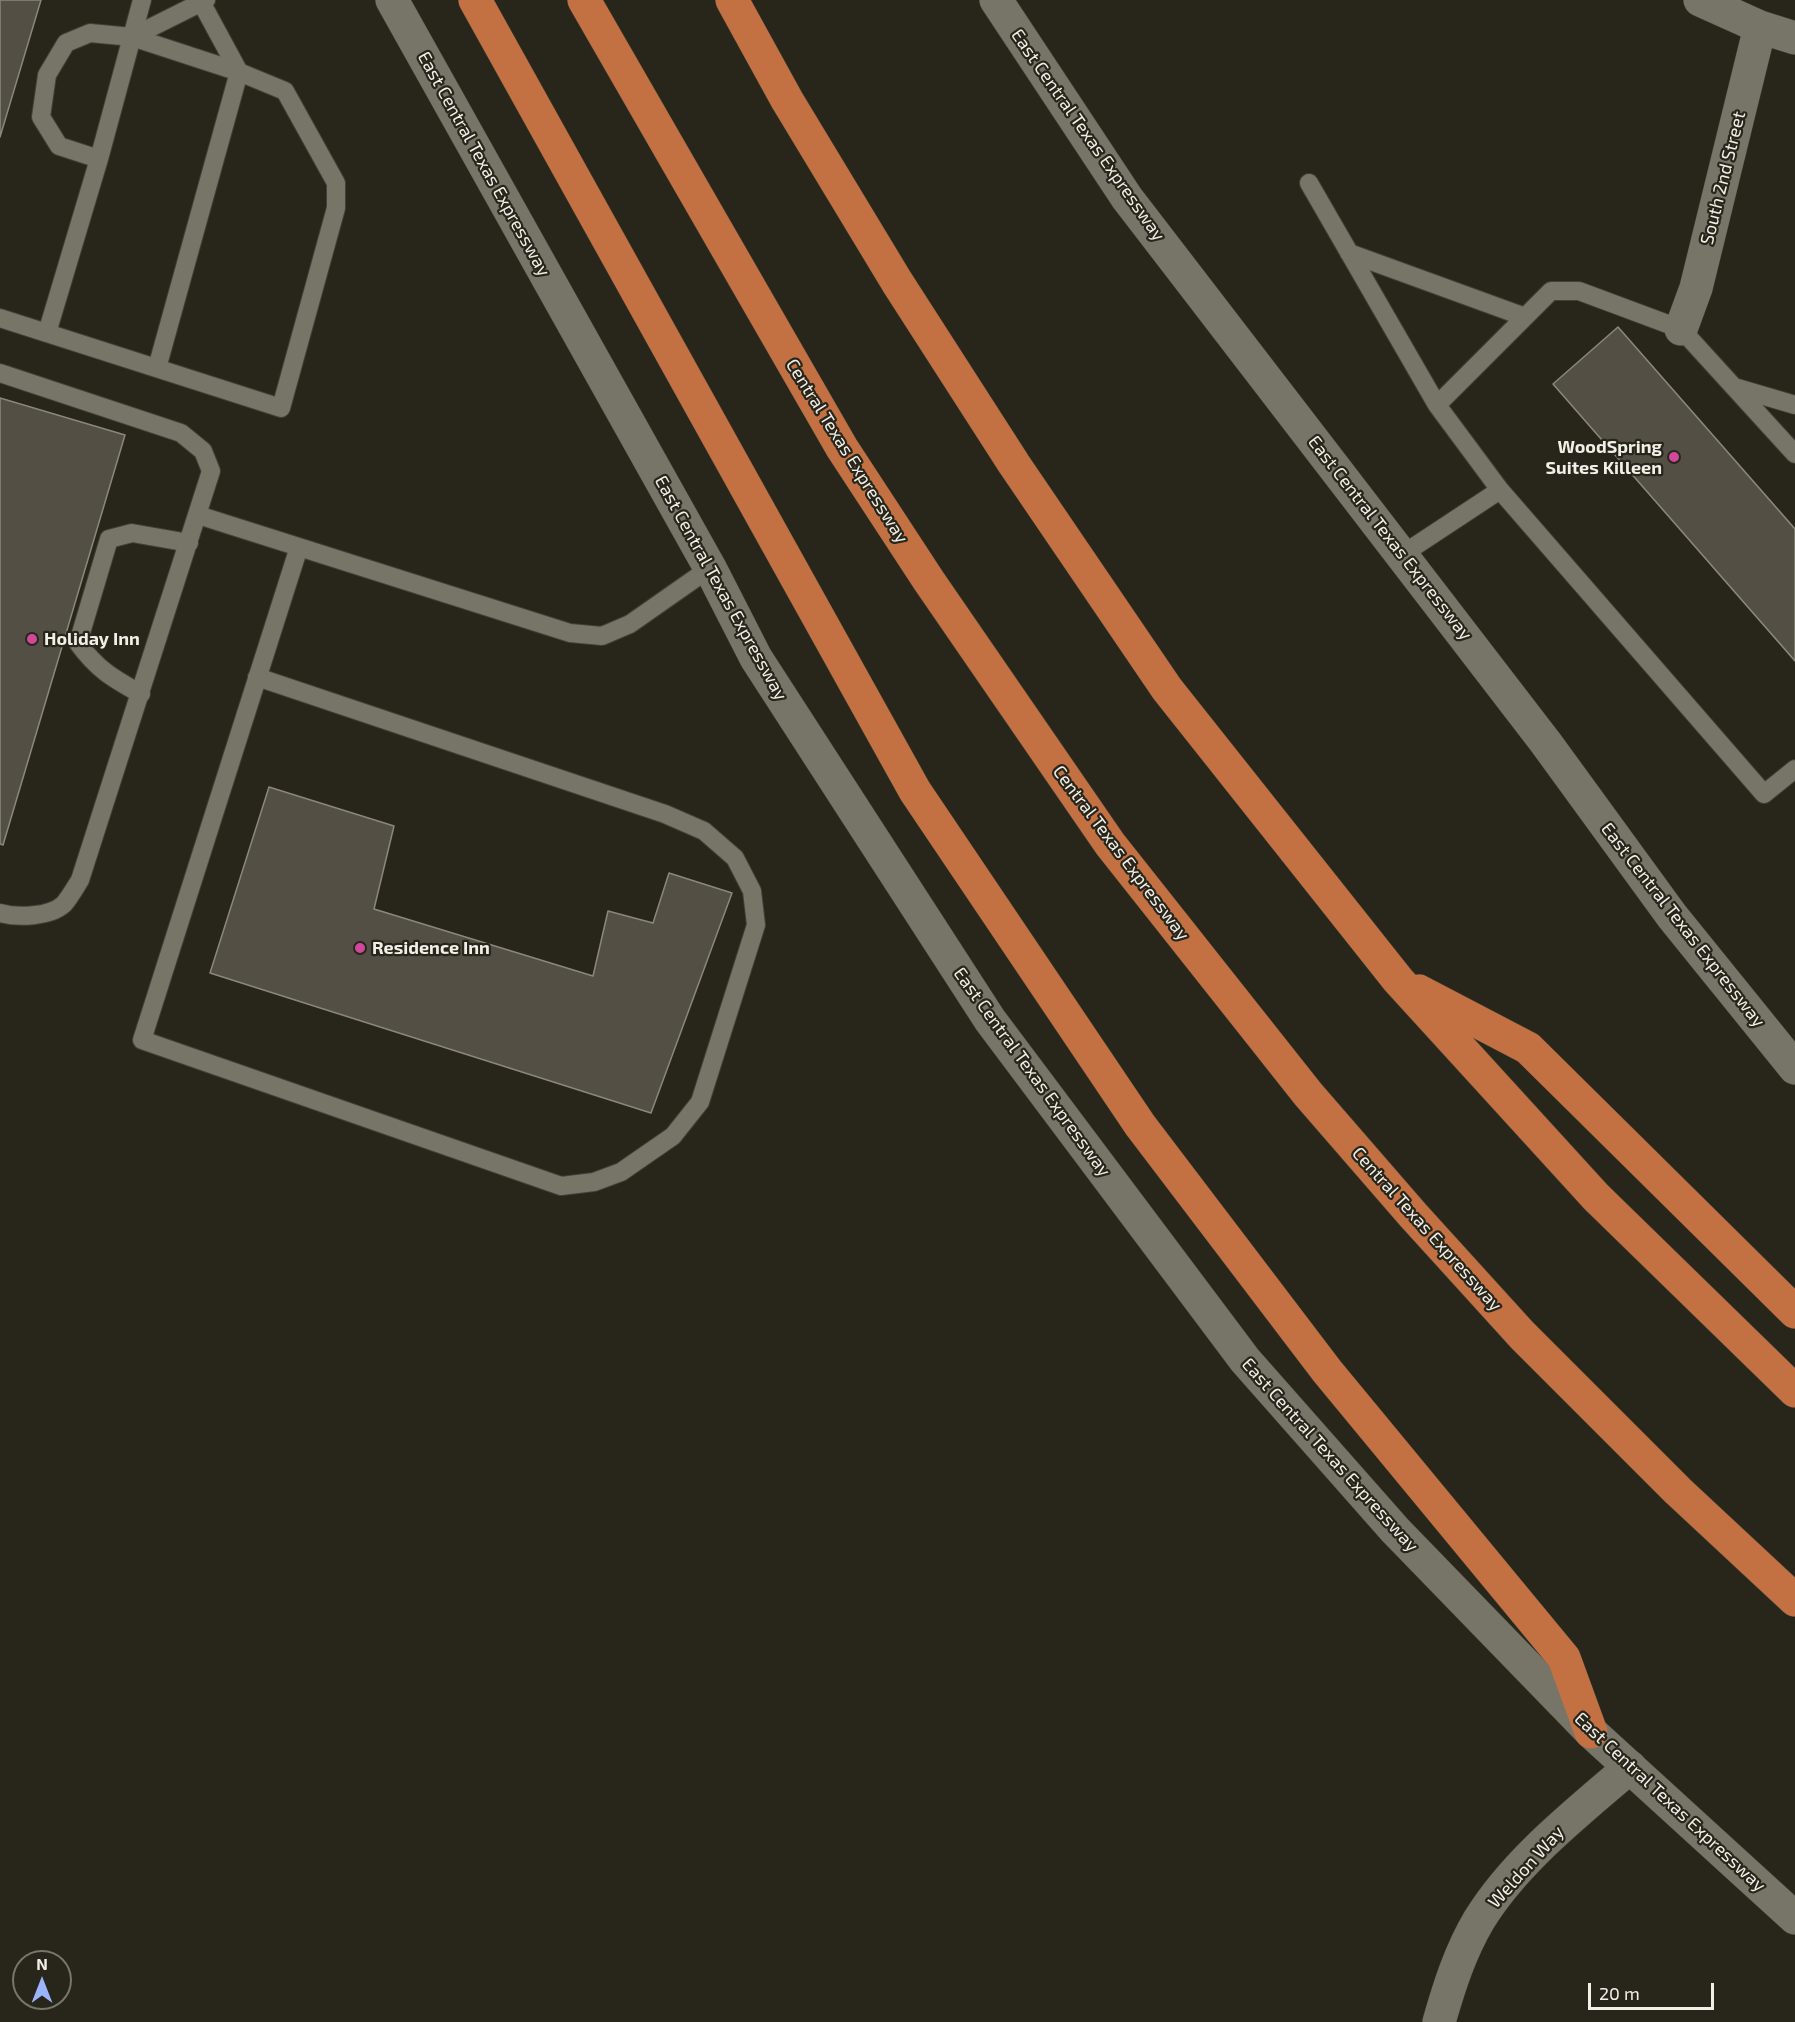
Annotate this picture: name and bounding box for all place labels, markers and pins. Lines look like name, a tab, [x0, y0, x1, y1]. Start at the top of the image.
place label: WoodSpring Suites Killeen	[1546, 436, 1662, 478]
marker: WoodSpring Suites Killeen	[1667, 450, 1681, 464]
place label: Holiday Inn	[44, 628, 140, 650]
marker: Holiday Inn	[25, 632, 39, 646]
place label: Residence Inn	[372, 937, 490, 959]
marker: Residence Inn	[353, 941, 367, 955]

